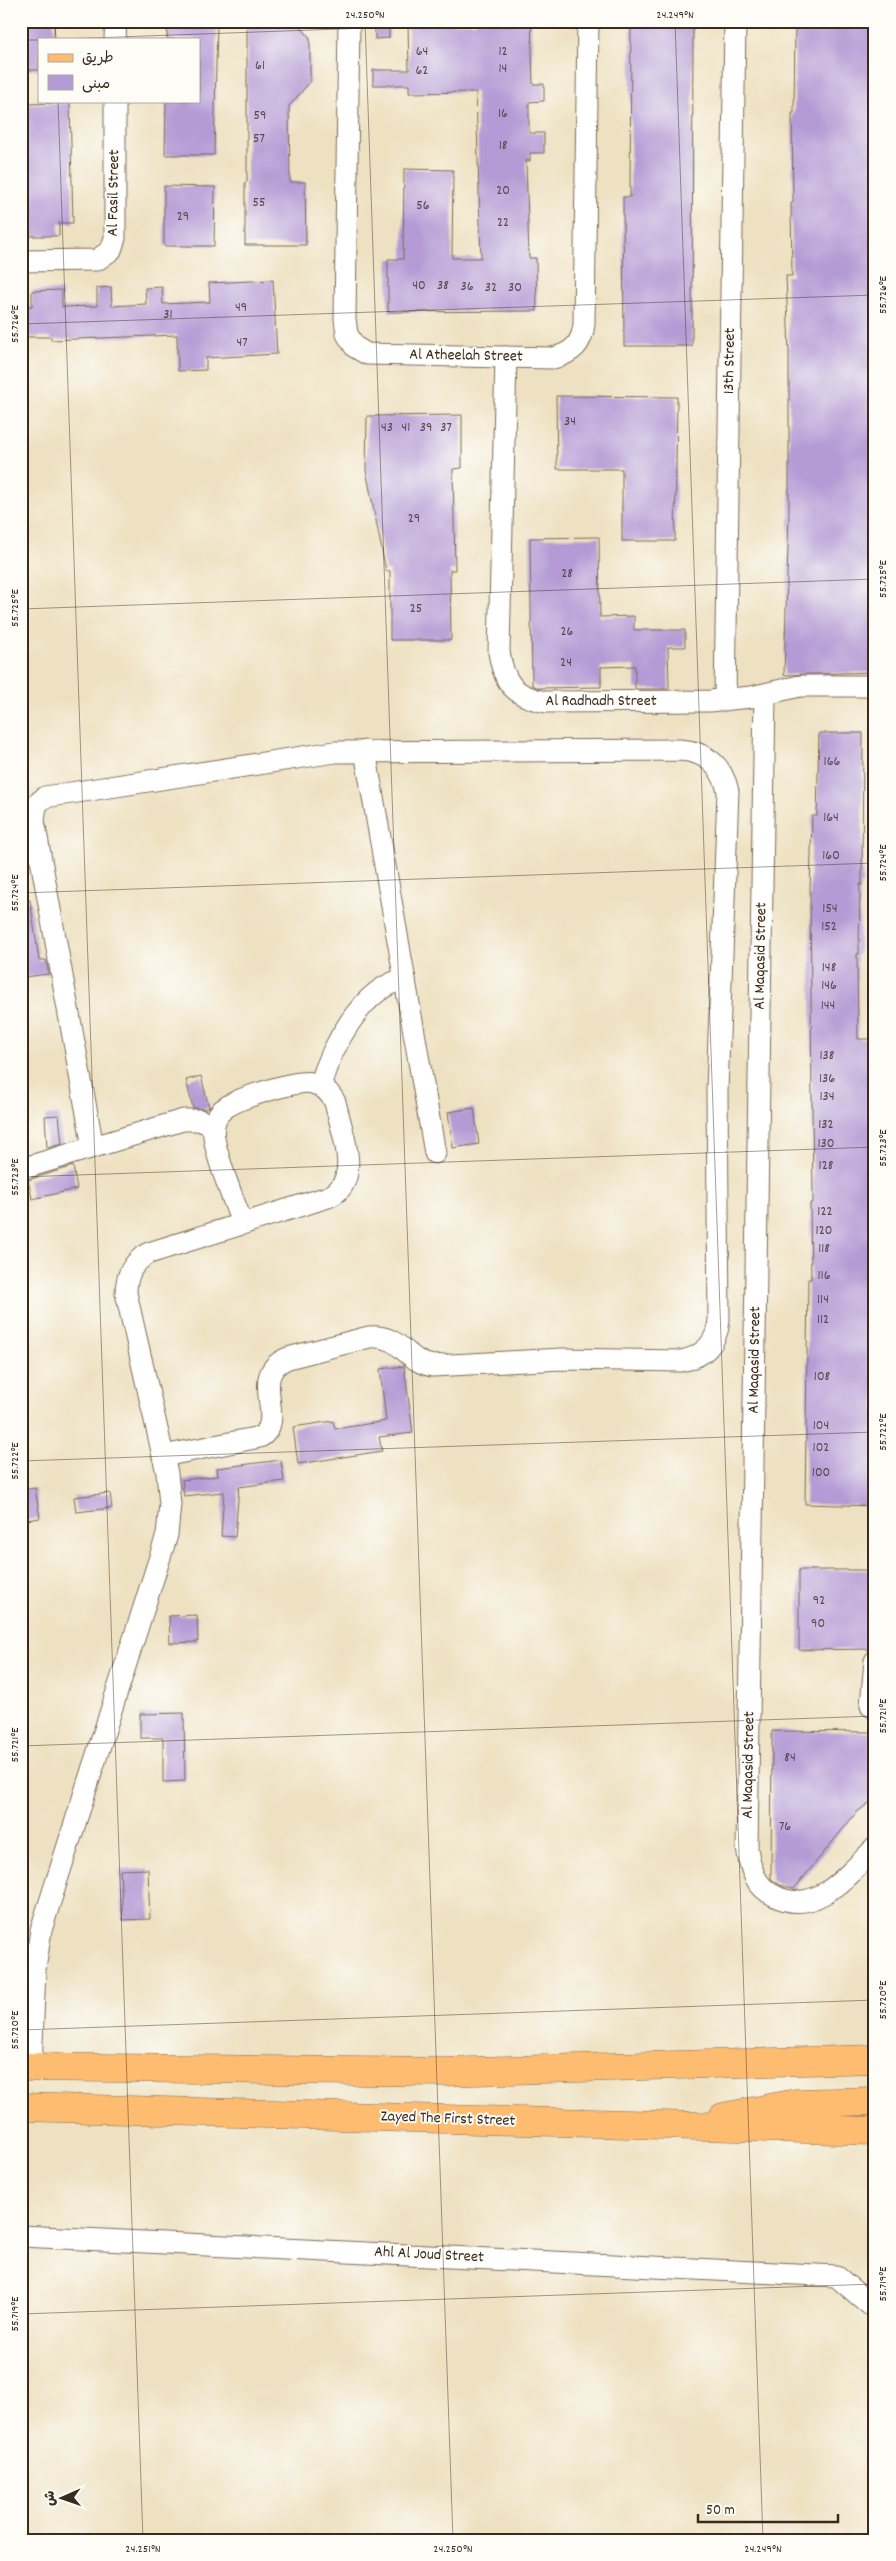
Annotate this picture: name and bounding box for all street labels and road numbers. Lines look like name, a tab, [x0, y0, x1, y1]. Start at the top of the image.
street label: Al Fasil Street	[102, 149, 126, 237]
street label: 13th Street	[718, 328, 742, 394]
street label: Al Atheelah Street	[409, 344, 523, 368]
street label: Al Radhadh Street	[545, 690, 657, 713]
street label: Al Maqasid Street	[749, 902, 773, 1010]
street label: Al Maqasid Street	[743, 1306, 767, 1414]
street label: Al Maqasid Street	[737, 1711, 761, 1819]
street label: Zayed The First Street	[380, 2105, 516, 2133]
street label: Ahl Al Joud Street	[374, 2241, 484, 2269]

